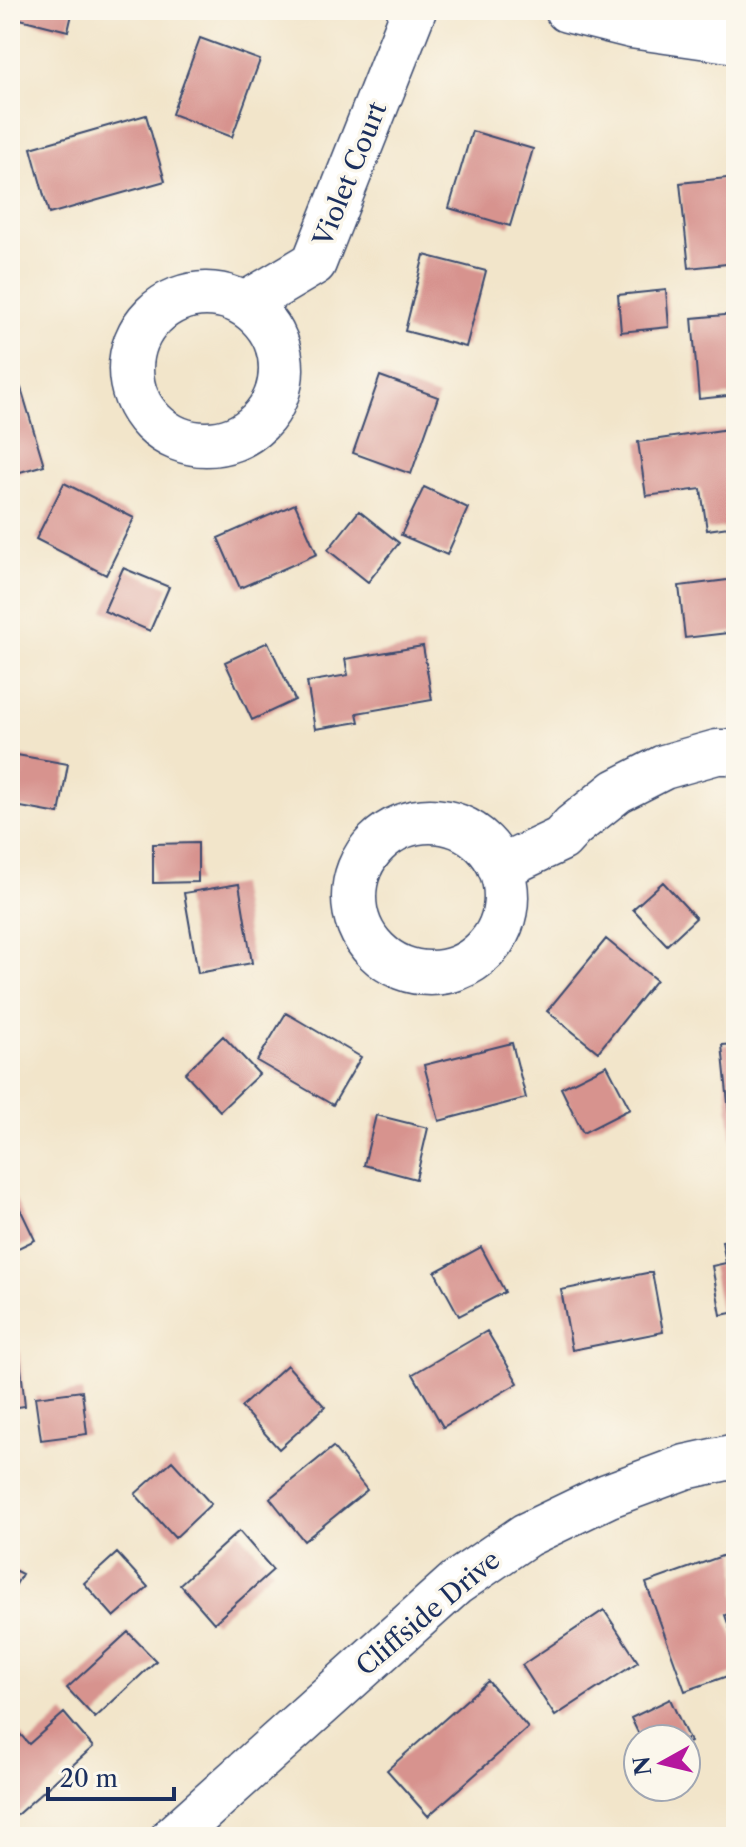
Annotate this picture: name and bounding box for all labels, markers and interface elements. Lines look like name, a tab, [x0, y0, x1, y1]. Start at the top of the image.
street label: Violet Court	[306, 96, 394, 252]
street label: Cliffside Drive	[350, 1544, 506, 1682]
north arrow	[622, 1723, 702, 1803]
scale bar	[48, 1751, 174, 1801]
text: N	[628, 1754, 657, 1777]
text: 20 m	[60, 1764, 118, 1793]

